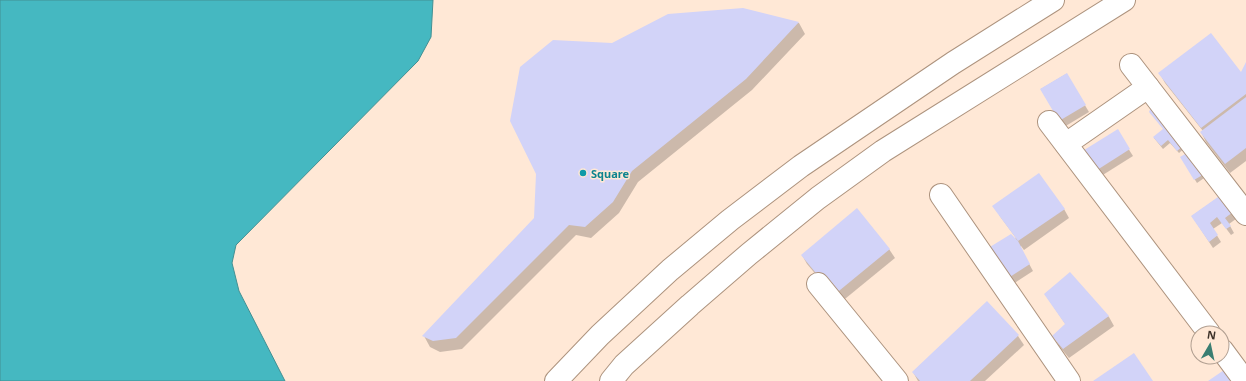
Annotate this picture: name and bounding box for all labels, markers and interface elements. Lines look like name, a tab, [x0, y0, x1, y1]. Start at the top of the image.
place label: Square	[591, 166, 629, 181]
marker: Square	[578, 168, 588, 178]
north arrow	[1190, 325, 1230, 365]
text: N	[1206, 327, 1217, 343]

